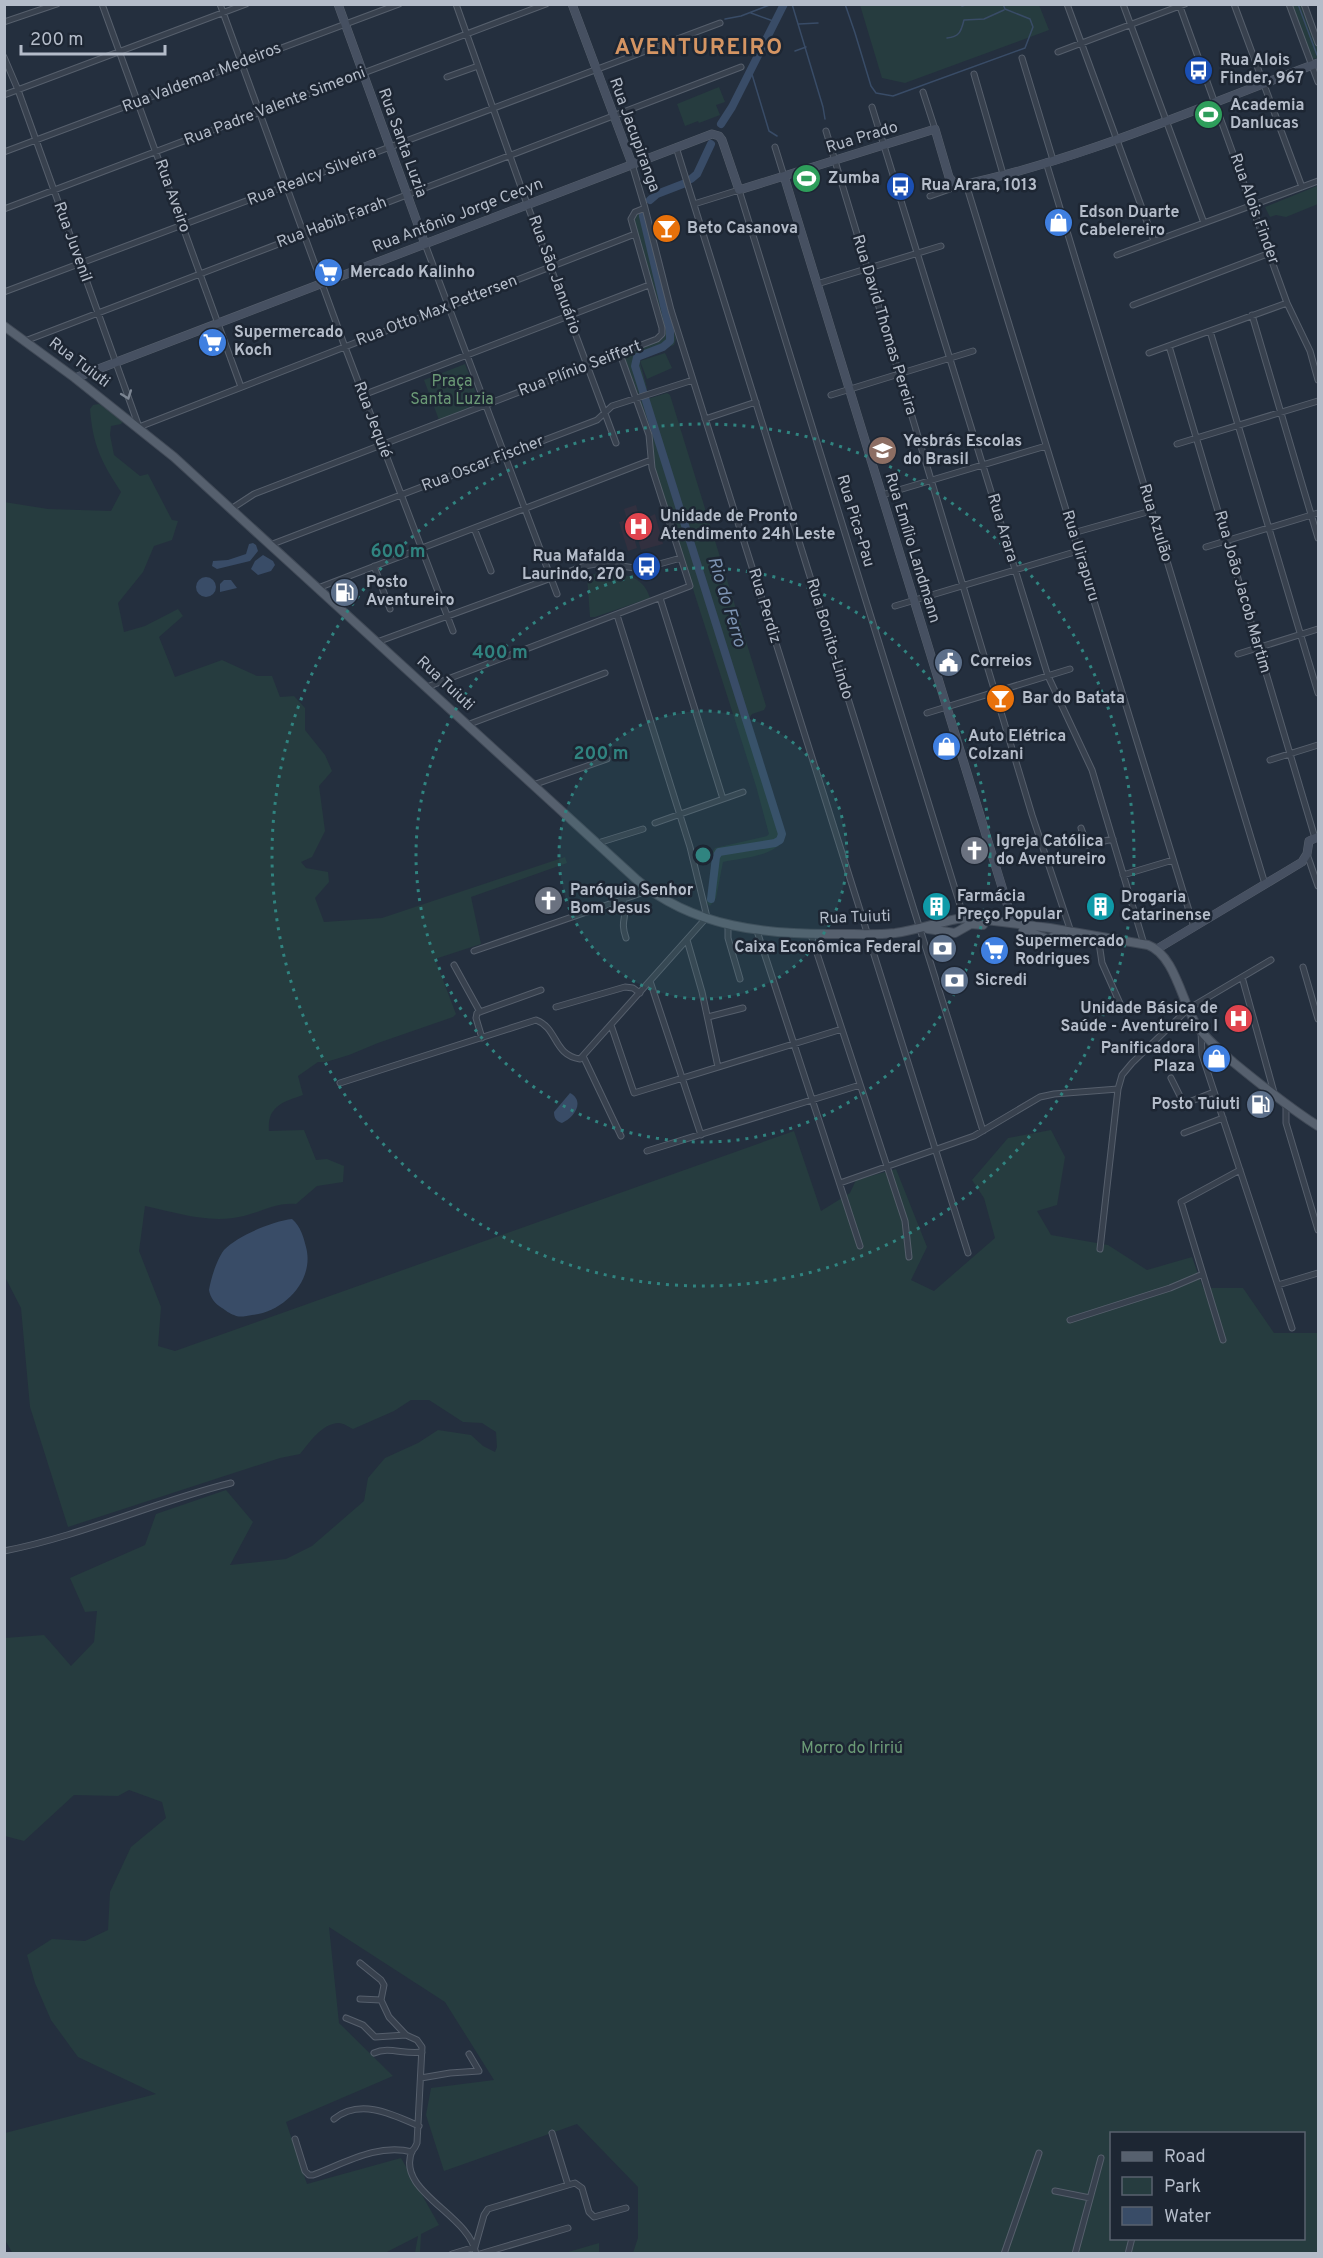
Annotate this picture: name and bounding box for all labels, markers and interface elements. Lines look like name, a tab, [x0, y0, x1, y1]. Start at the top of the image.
scale bar	[21, 18, 165, 56]
text: 200 m	[30, 29, 83, 52]
district label: AVENTUREIRO	[614, 35, 784, 62]
street label: Rua Valdemar Medeiros	[120, 38, 284, 118]
place label: Rua Alois Finder, 967	[1220, 51, 1304, 89]
bus stop icon: Rua Alois Finder, 967	[1183, 54, 1215, 86]
street label: Rua Padre Valente Simeoni	[182, 63, 368, 151]
street label: Rua Jacupiranga	[604, 75, 664, 195]
street label: Rua Santa Luzia	[373, 85, 431, 201]
place label: Academia Danlucas	[1230, 96, 1305, 134]
sports icon: Academia Danlucas	[1193, 99, 1225, 131]
street label: Rua Prado	[824, 118, 900, 158]
street label: Rua Realcy Silveira	[245, 143, 379, 211]
street label: Rua Alois Finder	[1225, 151, 1283, 267]
street label: Rua Aveiro	[149, 157, 195, 236]
sports icon: Zumba	[791, 163, 823, 195]
place label: Zumba	[828, 169, 880, 189]
bus stop icon: Rua Arara, 1013	[884, 170, 916, 202]
street label: Rua Antônio Jorge Cecyn	[370, 174, 546, 258]
place label: Rua Arara, 1013	[921, 176, 1037, 196]
street label: Rua Habib Farah	[274, 193, 390, 253]
street label: Rua Juvenil	[48, 199, 96, 285]
place label: Edson Duarte Cabelereiro	[1079, 203, 1180, 241]
shop icon: Edson Duarte Cabelereiro	[1042, 206, 1074, 238]
street label: Rua São Januário	[523, 213, 585, 337]
bar icon: Beto Casanova	[650, 213, 682, 245]
place label: Beto Casanova	[687, 219, 798, 239]
street label: Rua David Thomas Pereira	[847, 232, 921, 418]
supermarket icon: Mercado Kalinho	[313, 257, 345, 289]
place label: Mercado Kalinho	[350, 263, 475, 283]
street label: Rua Otto Max Pettersen	[354, 271, 520, 351]
place label: Supermercado Koch	[234, 323, 343, 361]
supermarket icon: Supermercado Koch	[197, 326, 229, 358]
street label: Rua Tuiuti	[44, 333, 114, 393]
street label: Rua Plínio Seiffert	[516, 336, 644, 402]
park label: Praça Santa Luzia	[410, 372, 494, 410]
street label: Rua Jequié	[348, 379, 396, 461]
one-way arrow	[120, 389, 133, 399]
street label: Rua Oscar Fischer	[419, 431, 547, 497]
place label: Yesbrás Escolas do Brasil	[903, 432, 1022, 470]
school or university icon: Yesbrás Escolas do Brasil	[866, 435, 898, 467]
street label: Rua Emílio Landmann	[880, 470, 944, 626]
street label: Rua Pica-Pau	[831, 472, 879, 570]
street label: Rua Azulão	[1134, 482, 1176, 565]
street label: Rua Arara	[982, 491, 1022, 565]
place label: Unidade de Pronto Atendimento 24h Leste	[660, 507, 835, 545]
street label: Rua Uirapuru	[1057, 508, 1103, 604]
street label: Rua João Jacob Martim	[1209, 508, 1275, 676]
hospital icon: Unidade de Pronto Atendimento 24h Leste	[623, 510, 655, 542]
text: 600 m	[370, 541, 426, 564]
place label: Rua Mafalda Laurindo, 270	[522, 547, 625, 585]
bus stop icon: Rua Mafalda Laurindo, 270	[630, 550, 662, 582]
water label: Rio do Ferro	[701, 554, 751, 650]
street label: Rua Perdiz	[743, 566, 785, 646]
place label: Posto Aventureiro	[366, 573, 454, 611]
fuel station icon: Posto Aventureiro	[329, 576, 361, 608]
street label: Rua Bonito-Lindo	[801, 576, 857, 702]
text: 400 m	[472, 642, 528, 665]
public building icon: Correios	[933, 646, 965, 678]
street label: Rua Tuiuti	[412, 652, 478, 716]
place label: Correios	[970, 652, 1032, 672]
bar icon: Bar do Batata	[985, 683, 1017, 715]
place label: Bar do Batata	[1022, 689, 1125, 709]
place label: Auto Elétrica Colzani	[968, 727, 1066, 765]
shop icon: Auto Elétrica Colzani	[931, 730, 963, 762]
text: 200 m	[573, 743, 629, 766]
place label: Igreja Católica do Aventureiro	[996, 832, 1106, 870]
church icon: Igreja Católica do Aventureiro	[959, 835, 991, 867]
centre of rings	[693, 845, 713, 865]
place label: Paróquia Senhor Bom Jesus	[570, 881, 694, 919]
church icon: Paróquia Senhor Bom Jesus	[533, 884, 565, 916]
place label: Farmácia Preço Popular	[957, 887, 1063, 925]
place label: Drogaria Catarinense	[1121, 888, 1211, 926]
building icon: Farmácia Preço Popular	[920, 890, 952, 922]
building icon: Drogaria Catarinense	[1084, 891, 1116, 923]
street label: Rua Tuiuti	[819, 907, 891, 929]
bank icon: Caixa Econômica Federal	[926, 932, 958, 964]
place label: Supermercado Rodrigues	[1015, 932, 1124, 970]
supermarket icon: Supermercado Rodrigues	[978, 935, 1010, 967]
place label: Caixa Econômica Federal	[734, 938, 921, 958]
bank icon: Sicredi	[938, 965, 970, 997]
place label: Sicredi	[975, 971, 1027, 991]
place label: Unidade Básica de Saúde - Aventureiro I	[1060, 999, 1218, 1037]
hospital icon: Unidade Básica de Saúde - Aventureiro I	[1223, 1002, 1255, 1034]
place label: Panificadora Plaza	[1101, 1039, 1195, 1077]
shop icon: Panificadora Plaza	[1200, 1042, 1232, 1074]
fuel station icon: Posto Tuiuti	[1245, 1089, 1277, 1121]
place label: Posto Tuiuti	[1152, 1095, 1240, 1115]
park label: Morro do Iririú	[801, 1739, 903, 1759]
legend	[1110, 2132, 1305, 2240]
text: Road	[1164, 2146, 1206, 2169]
text: Park	[1164, 2176, 1201, 2199]
text: Water	[1164, 2206, 1211, 2229]

